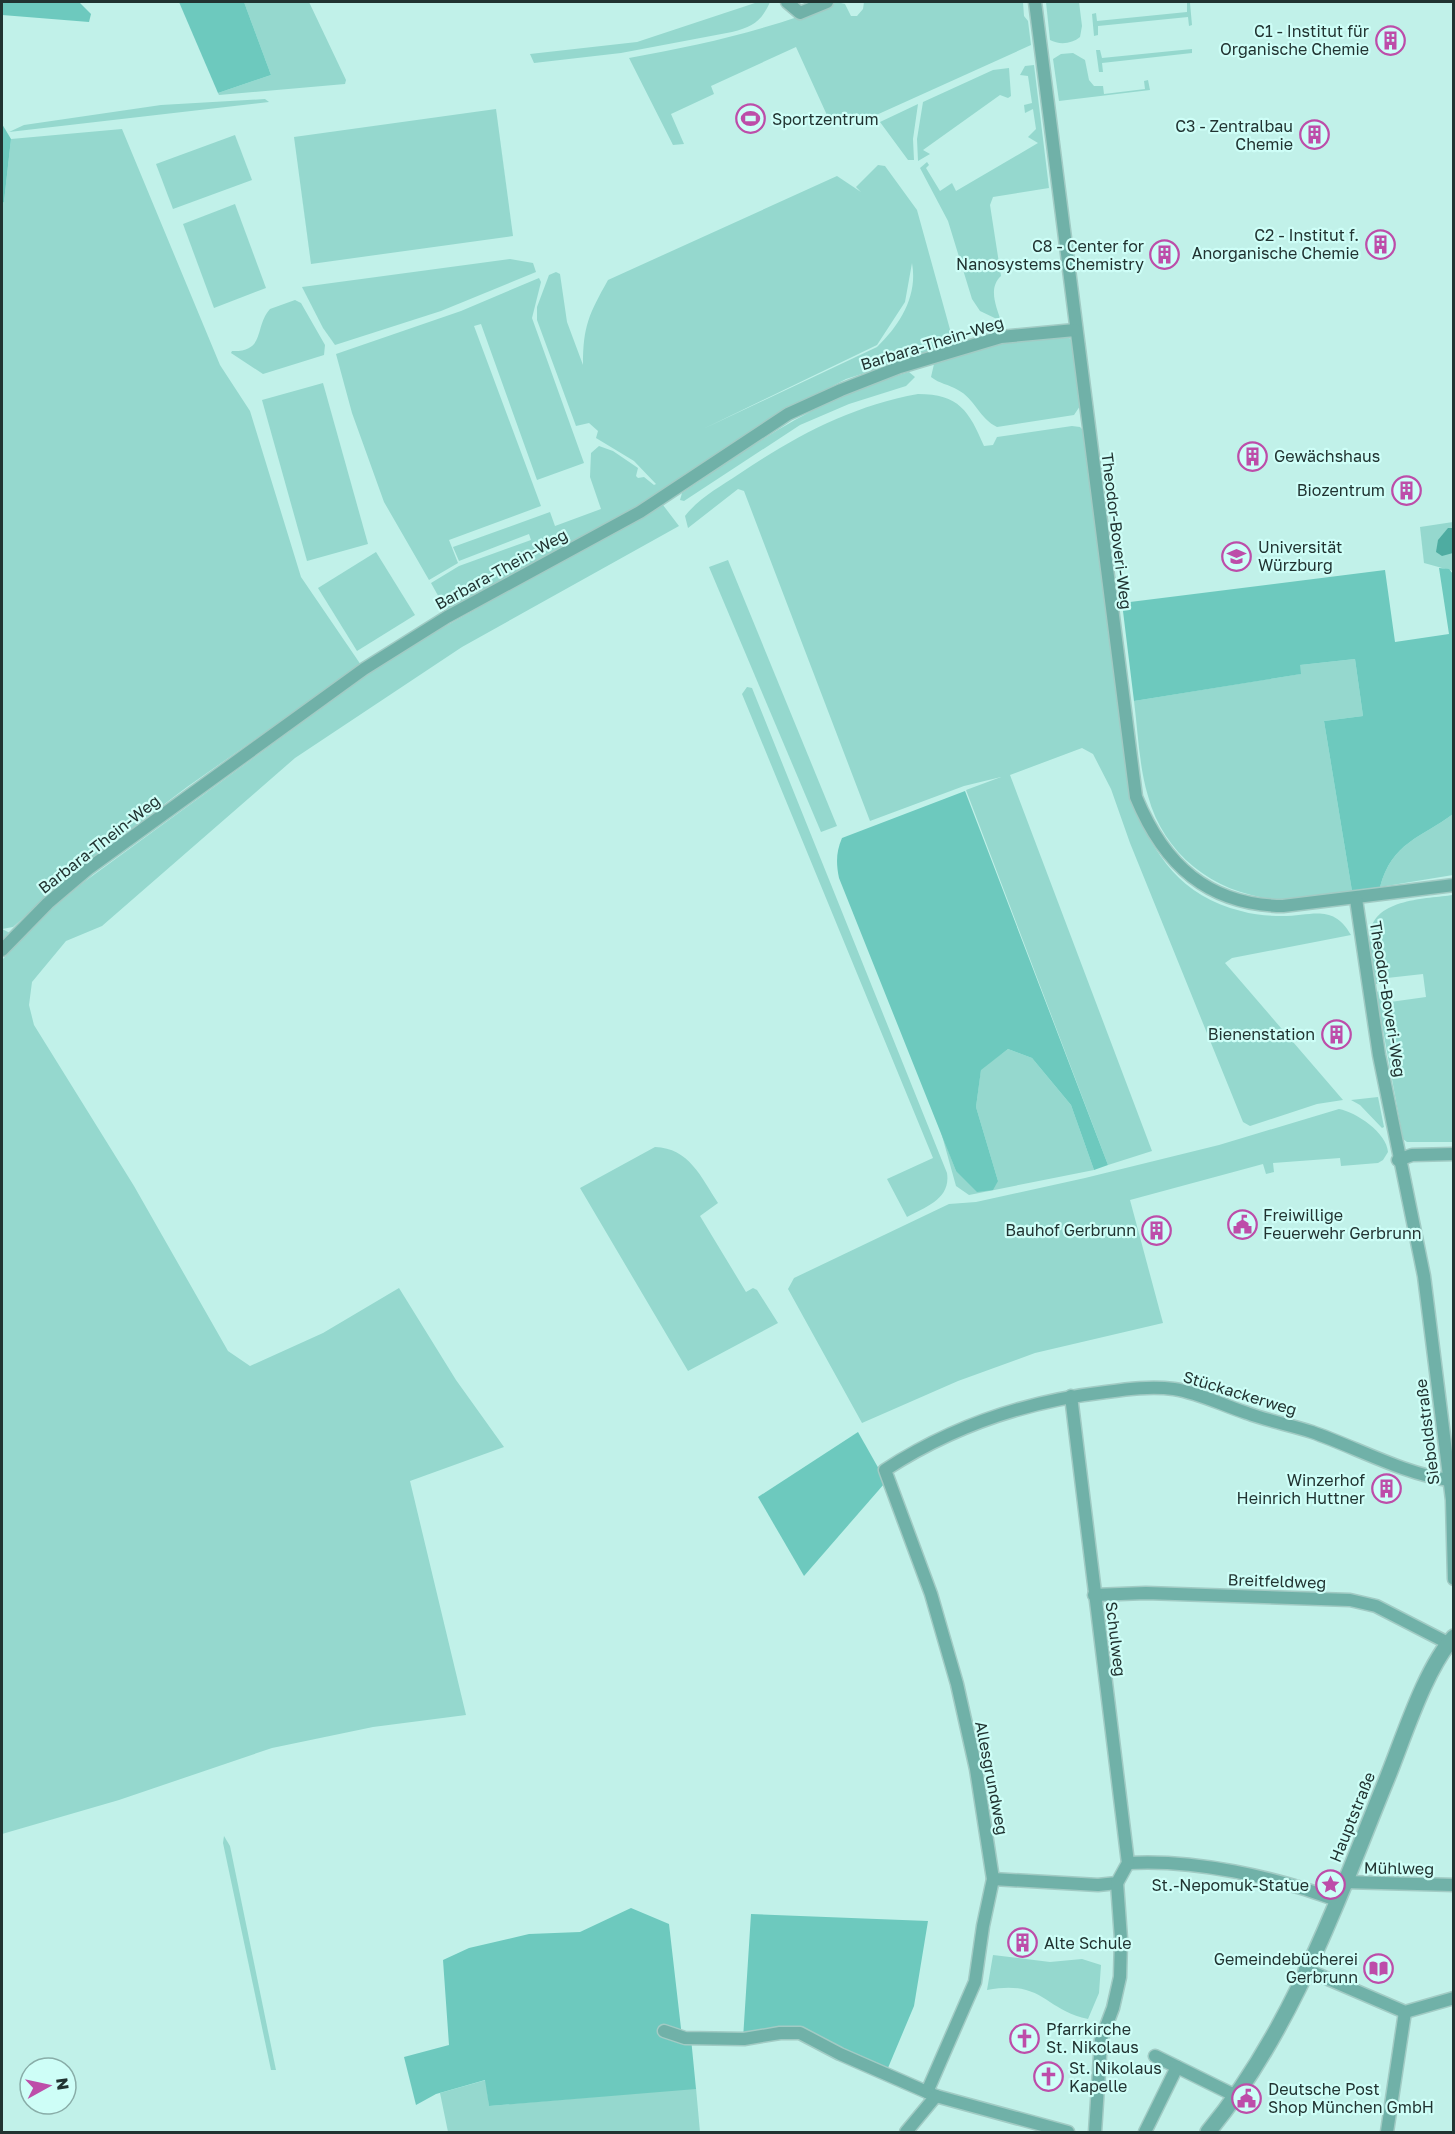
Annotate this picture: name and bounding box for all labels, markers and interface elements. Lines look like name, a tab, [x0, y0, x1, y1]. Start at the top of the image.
place label: C1 - Institut für Organische Chemie	[1220, 21, 1369, 59]
building icon: C1 - Institut für Organische Chemie	[1374, 24, 1406, 56]
sports icon: Sportzentrum	[735, 103, 767, 135]
place label: Sportzentrum	[772, 109, 879, 129]
place label: C3 - Zentralbau Chemie	[1175, 116, 1293, 154]
building icon: C3 - Zentralbau Chemie	[1298, 119, 1330, 151]
place label: C2 - Institut f. Anorganische Chemie	[1192, 225, 1359, 263]
building icon: C2 - Institut f. Anorganische Chemie	[1364, 228, 1396, 260]
place label: C8 - Center for Nanosystems Chemistry	[956, 236, 1144, 274]
building icon: C8 - Center for Nanosystems Chemistry	[1149, 239, 1181, 271]
street label: Barbara-Thein-Weg	[858, 312, 1006, 374]
building icon: Gewächshaus	[1237, 440, 1269, 472]
place label: Gewächshaus	[1274, 446, 1380, 466]
street label: Theodor-Boveri-Weg	[1097, 451, 1137, 611]
building icon: Biozentrum	[1390, 474, 1422, 506]
place label: Biozentrum	[1297, 480, 1385, 500]
street label: Barbara-Thein-Weg	[431, 524, 571, 614]
place label: Universität Würzburg	[1258, 537, 1342, 575]
school or university icon: Universität Würzburg	[1221, 540, 1253, 572]
street label: Barbara-Thein-Weg	[34, 790, 164, 898]
street label: Theodor-Boveri-Weg	[1366, 920, 1410, 1078]
building icon: Bienenstation	[1320, 1018, 1352, 1050]
place label: Bienenstation	[1208, 1024, 1315, 1044]
place label: Freiwillige Feuerwehr Gerbrunn	[1263, 1205, 1422, 1243]
public building icon: Freiwillige Feuerwehr Gerbrunn	[1226, 1208, 1258, 1240]
building icon: Bauhof Gerbrunn	[1141, 1214, 1173, 1246]
place label: Bauhof Gerbrunn	[1005, 1220, 1136, 1240]
street label: Stückackerweg	[1181, 1366, 1299, 1420]
street label: Sieboldstraße	[1411, 1378, 1443, 1486]
place label: Winzerhof Heinrich Huttner	[1237, 1470, 1365, 1508]
building icon: Winzerhof Heinrich Huttner	[1370, 1473, 1402, 1505]
street label: Breitfeldweg	[1227, 1569, 1327, 1593]
street label: Schulweg	[1101, 1600, 1131, 1678]
street label: Allesgrundweg	[971, 1719, 1013, 1837]
street label: Hauptstraße	[1325, 1769, 1379, 1865]
street label: Mühlweg	[1364, 1857, 1434, 1879]
place icon: St.-Nepomuk-Statue	[1314, 1869, 1346, 1901]
place label: St.-Nepomuk-Statue	[1152, 1875, 1309, 1895]
building icon: Alte Schule	[1007, 1927, 1039, 1959]
place label: Alte Schule	[1044, 1933, 1132, 1953]
place label: Gemeindebücherei Gerbrunn	[1214, 1949, 1358, 1987]
library icon: Gemeindebücherei Gerbrunn	[1363, 1952, 1395, 1984]
place label: Pfarrkirche St. Nikolaus	[1046, 2019, 1139, 2057]
church icon: Pfarrkirche St. Nikolaus	[1009, 2022, 1041, 2054]
north arrow	[18, 2056, 78, 2116]
place label: St. Nikolaus Kapelle	[1069, 2058, 1162, 2096]
church icon: St. Nikolaus Kapelle	[1032, 2061, 1064, 2093]
text: N	[52, 2076, 74, 2091]
place label: Deutsche Post Shop München GmbH	[1268, 2079, 1434, 2117]
public building icon: Deutsche Post Shop München GmbH	[1231, 2082, 1263, 2114]

